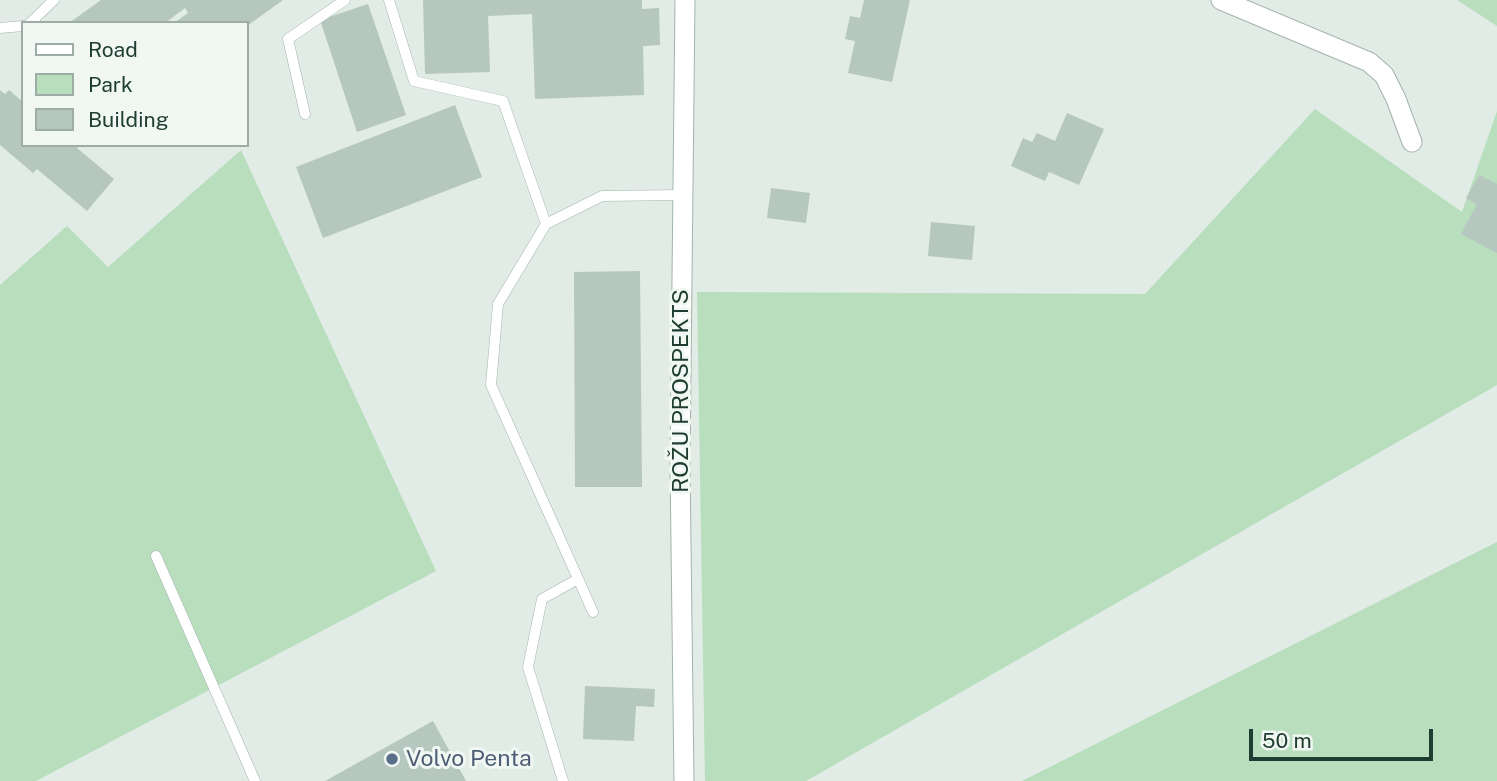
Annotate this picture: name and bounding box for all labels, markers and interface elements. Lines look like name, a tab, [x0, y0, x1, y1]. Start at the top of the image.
legend	[21, 21, 248, 147]
text: Road	[88, 37, 138, 62]
text: Park	[88, 72, 133, 97]
text: Building	[88, 107, 169, 132]
street label: ROŽU PROSPEKTS	[667, 289, 695, 493]
scale bar	[1252, 714, 1436, 758]
text: 50 m	[1262, 728, 1312, 753]
place label: Volvo Penta	[406, 745, 532, 773]
marker: Volvo Penta	[384, 751, 400, 767]

